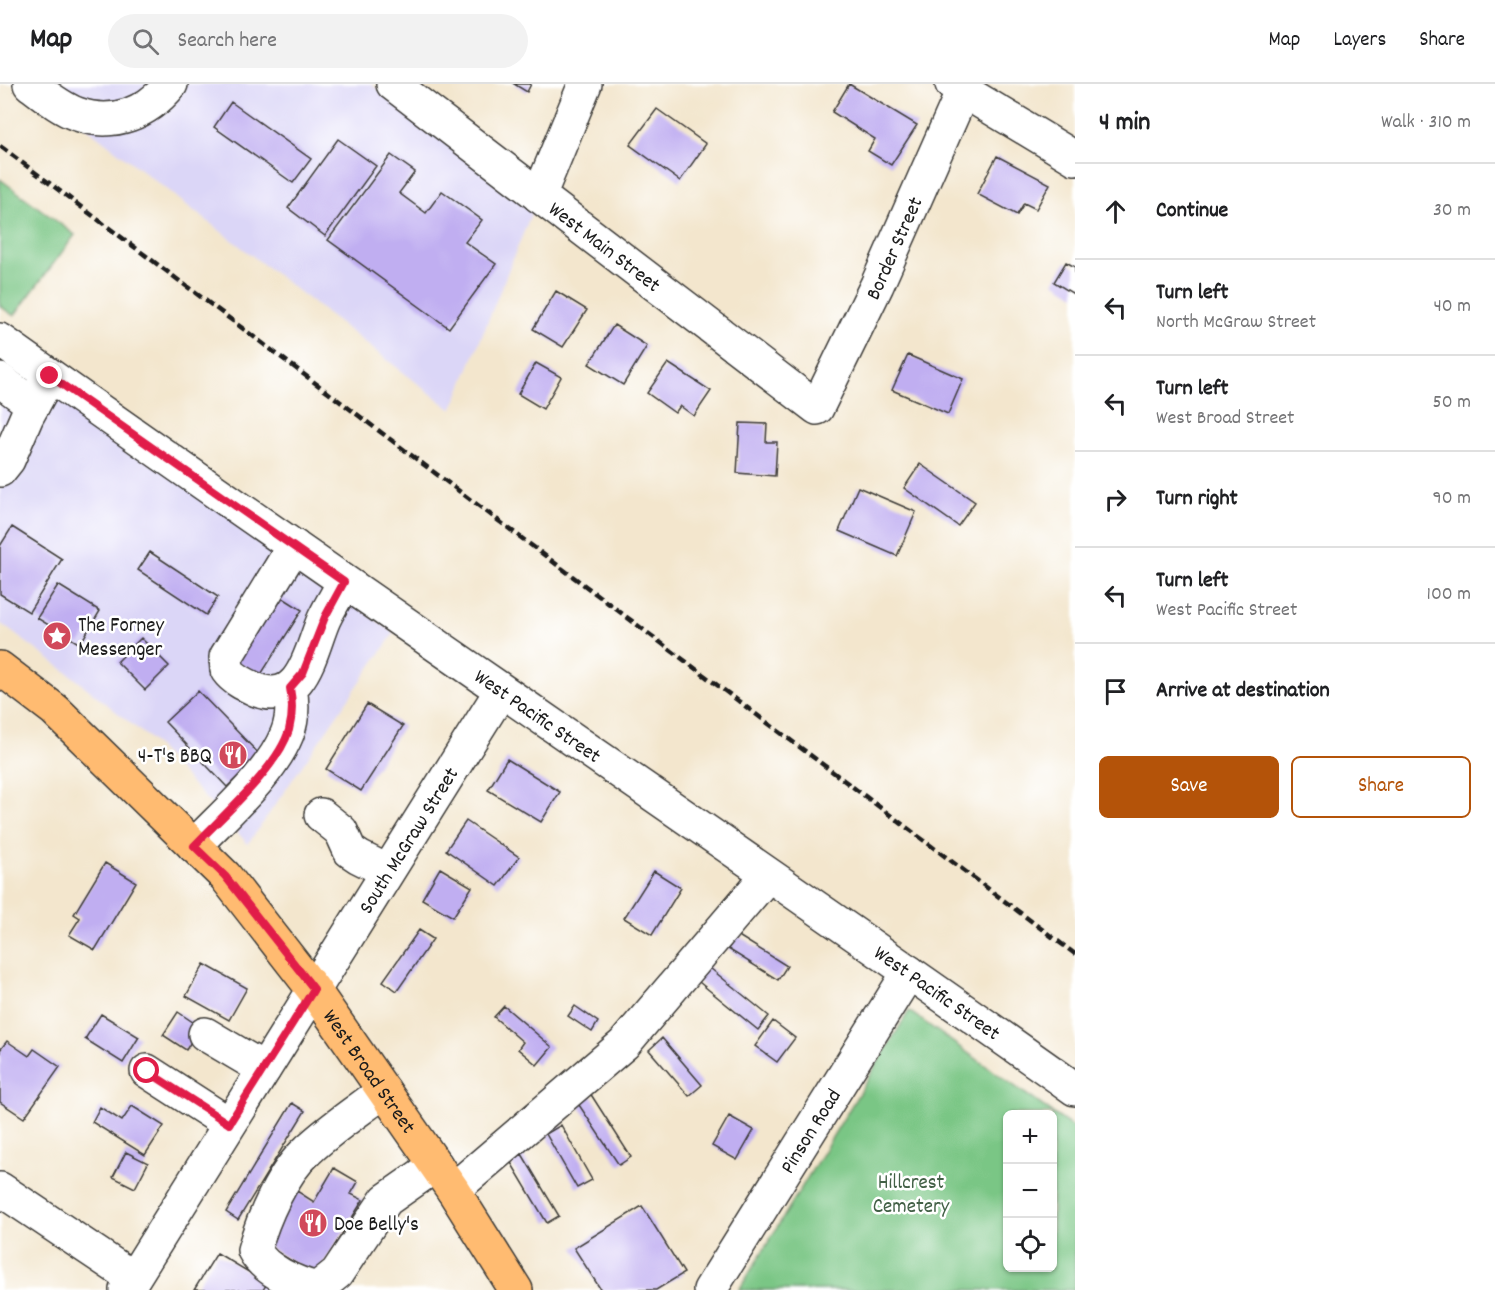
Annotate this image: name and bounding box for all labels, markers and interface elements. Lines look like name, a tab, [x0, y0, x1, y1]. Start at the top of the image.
search box	[108, 14, 528, 68]
text: Map	[30, 21, 72, 61]
icon: search	[129, 25, 162, 58]
text: Search here	[177, 26, 277, 57]
text: Map	[1269, 26, 1300, 56]
text: Layers	[1333, 26, 1386, 56]
text: Share	[1419, 26, 1465, 56]
text: 4 min	[1099, 105, 1150, 142]
text: Walk · 310 m	[1381, 109, 1471, 137]
street label: Border Street	[860, 193, 932, 306]
icon: ahead	[1099, 195, 1132, 228]
street label: West Main Street	[541, 196, 666, 301]
text: Continue	[1156, 196, 1228, 227]
text: 30 m	[1433, 197, 1471, 225]
text: Turn left	[1156, 278, 1228, 309]
icon: left	[1099, 291, 1132, 324]
text: 40 m	[1433, 293, 1471, 321]
text: North McGraw Street	[1156, 309, 1316, 337]
route end	[36, 362, 62, 388]
text: Turn left	[1156, 374, 1228, 405]
icon: left	[1099, 387, 1132, 420]
text: 50 m	[1433, 389, 1471, 417]
text: West Broad Street	[1156, 405, 1294, 433]
icon: right	[1099, 483, 1132, 516]
text: Turn right	[1156, 484, 1238, 515]
text: 90 m	[1433, 485, 1471, 513]
text: Turn left	[1156, 566, 1228, 597]
icon: left	[1099, 579, 1132, 612]
text: 100 m	[1427, 581, 1471, 609]
text: West Pacific Street	[1156, 597, 1297, 625]
place label: The Forney Messenger	[78, 612, 165, 666]
place icon: The Forney Messenger	[41, 620, 73, 652]
street label: West Pacific Street	[467, 663, 606, 772]
icon: arrive	[1099, 675, 1132, 708]
text: Arrive at destination	[1156, 676, 1330, 707]
restaurant icon: 4-T's BBQ	[217, 739, 249, 771]
place label: 4-T's BBQ	[138, 743, 212, 773]
button: Save	[1099, 756, 1279, 818]
button: Share	[1291, 756, 1471, 818]
street label: South McGraw Street	[353, 762, 468, 921]
street label: West Pacific Street	[866, 940, 1005, 1050]
street label: West Broad Street	[314, 1005, 422, 1141]
route start	[133, 1057, 159, 1083]
street label: Pinson Road	[774, 1084, 850, 1181]
map controls	[1003, 1110, 1057, 1272]
button: +	[1003, 1110, 1057, 1164]
button: −	[1003, 1164, 1057, 1218]
park label: Hillcrest Cemetery	[873, 1169, 950, 1223]
restaurant icon: Doe Belly's	[297, 1207, 329, 1239]
place label: Doe Belly's	[334, 1211, 419, 1241]
button: locate	[1003, 1218, 1057, 1272]

